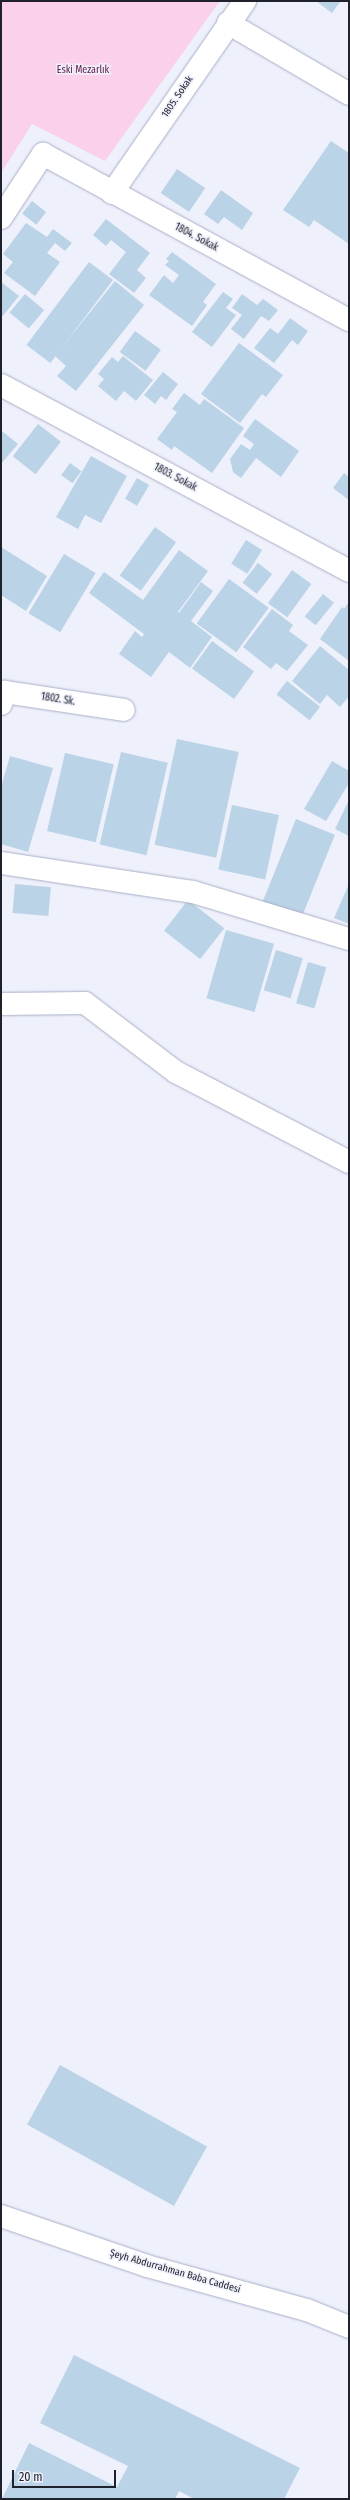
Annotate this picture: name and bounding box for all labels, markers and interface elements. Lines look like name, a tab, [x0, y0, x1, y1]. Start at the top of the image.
park label: Eski Mezarlık	[57, 65, 109, 77]
street label: 1805. Sokak	[160, 74, 196, 120]
street label: 1804. Sokak	[172, 222, 220, 254]
street label: 1803. Sokak	[151, 462, 199, 494]
street label: 1802. Sk.	[40, 691, 76, 709]
street label: Şeyh Abdurrahman Baba Caddesi	[108, 2248, 242, 2296]
scale bar	[14, 2462, 118, 2488]
text: 20 m	[19, 2470, 43, 2484]

